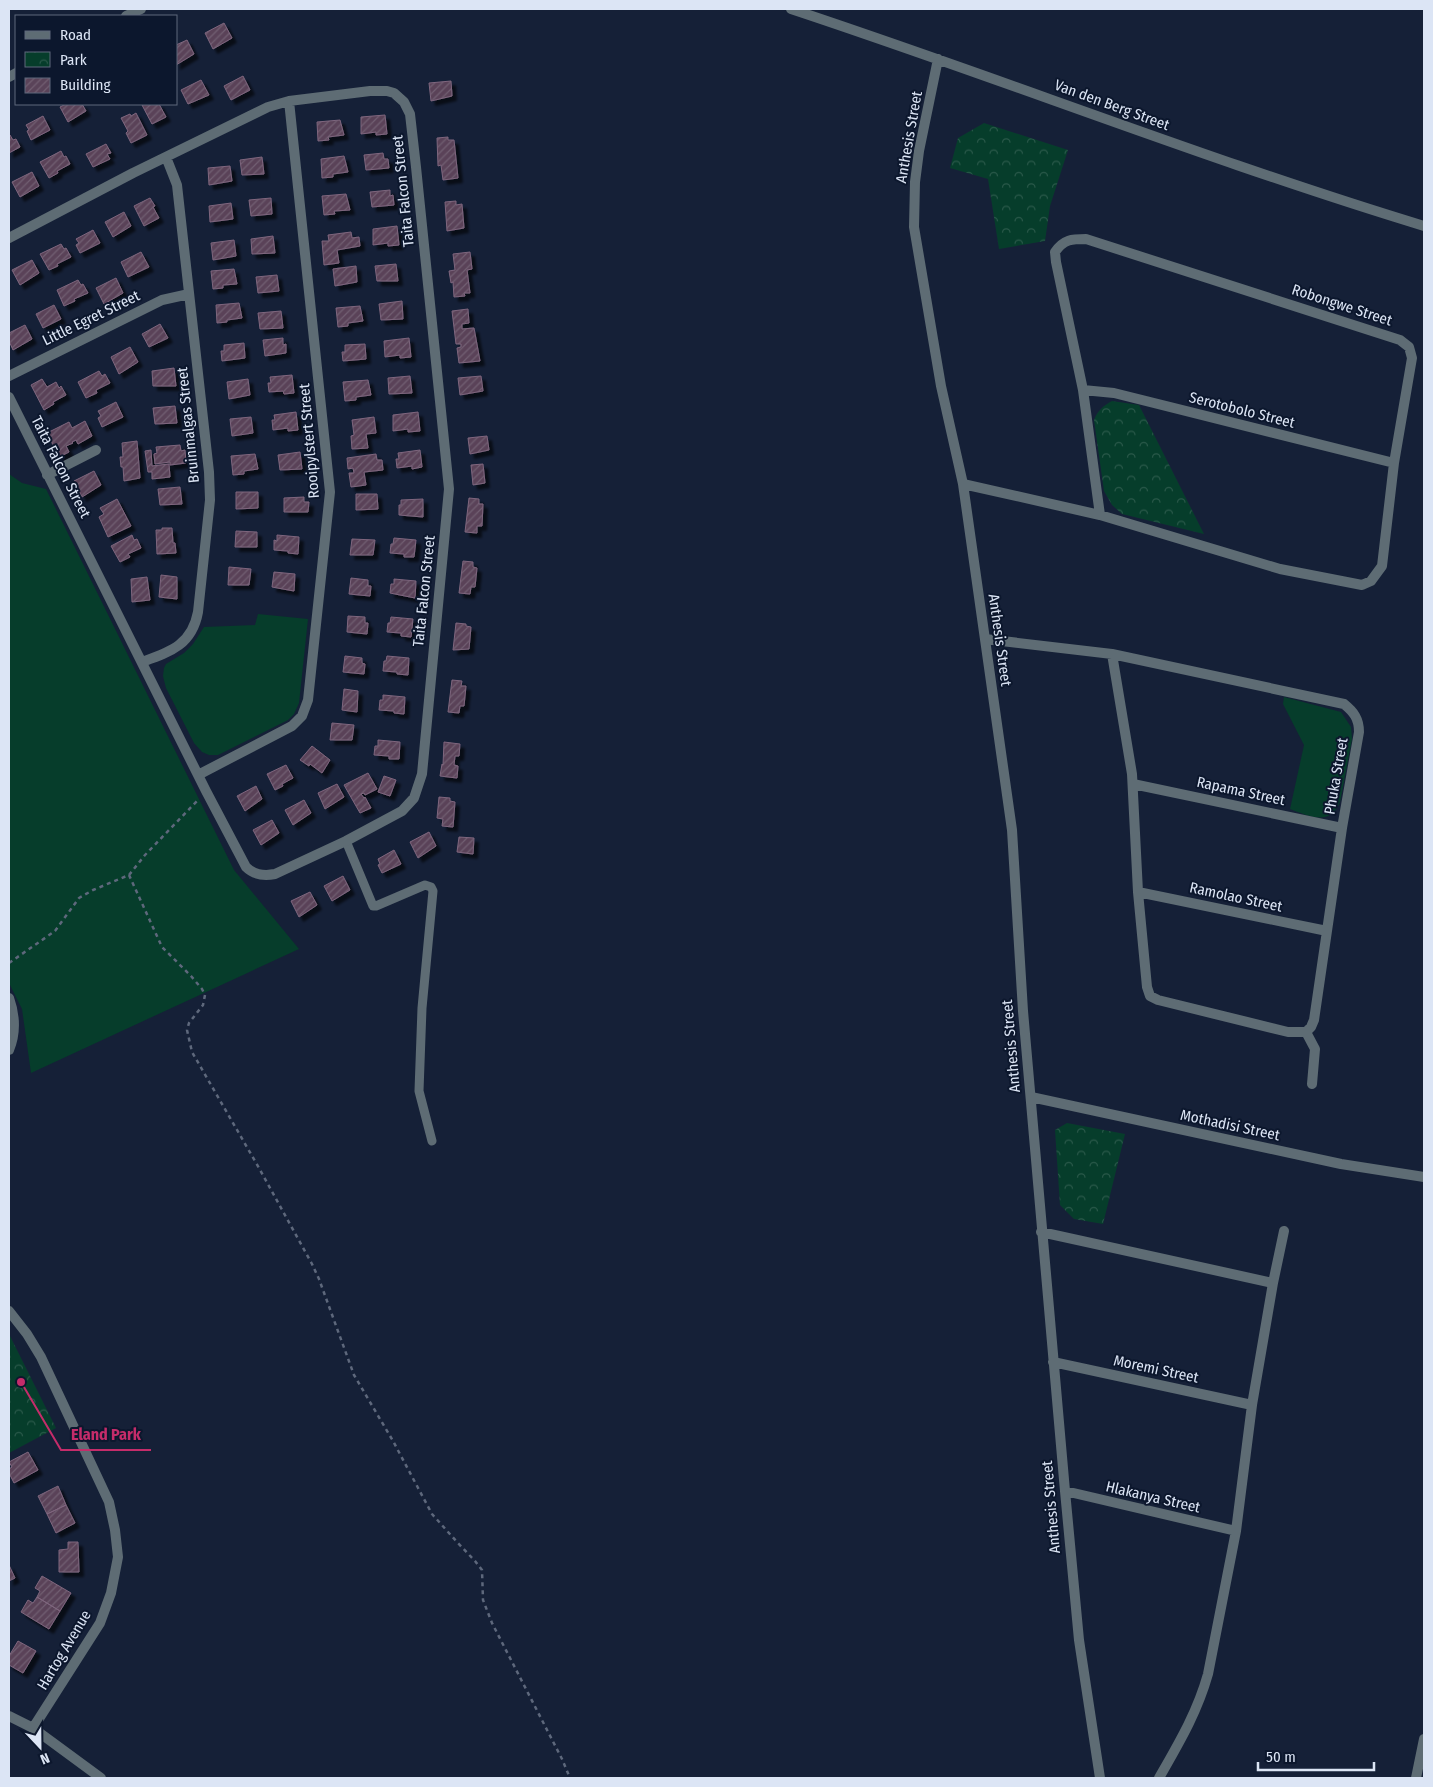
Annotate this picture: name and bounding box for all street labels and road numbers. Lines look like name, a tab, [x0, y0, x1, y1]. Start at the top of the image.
street label: Van den Berg Street	[1052, 76, 1172, 134]
street label: Anthesis Street	[892, 90, 926, 184]
street label: Taita Falcon Street	[388, 134, 418, 248]
street label: Robongwe Street	[1290, 280, 1394, 330]
street label: Little Egret Street	[39, 287, 143, 349]
street label: Bruinmalgas Street	[173, 366, 203, 484]
street label: Rooipylstert Street	[295, 383, 323, 499]
street label: Serotobolo Street	[1187, 388, 1297, 432]
street label: Taita Falcon Street	[28, 413, 95, 521]
street label: Taita Falcon Street	[409, 534, 439, 648]
street label: Anthesis Street	[985, 593, 1015, 687]
street label: Phuka Street	[1320, 736, 1352, 816]
street label: Rapama Street	[1195, 773, 1287, 809]
street label: Ramolao Street	[1188, 878, 1284, 916]
street label: Anthesis Street	[998, 999, 1024, 1093]
street label: Mothadisi Street	[1179, 1106, 1281, 1144]
street label: Moremi Street	[1112, 1351, 1200, 1387]
street label: Anthesis Street	[1038, 1460, 1064, 1554]
street label: Hlakanya Street	[1104, 1477, 1202, 1517]
street label: Hartog Avenue	[33, 1607, 95, 1693]

